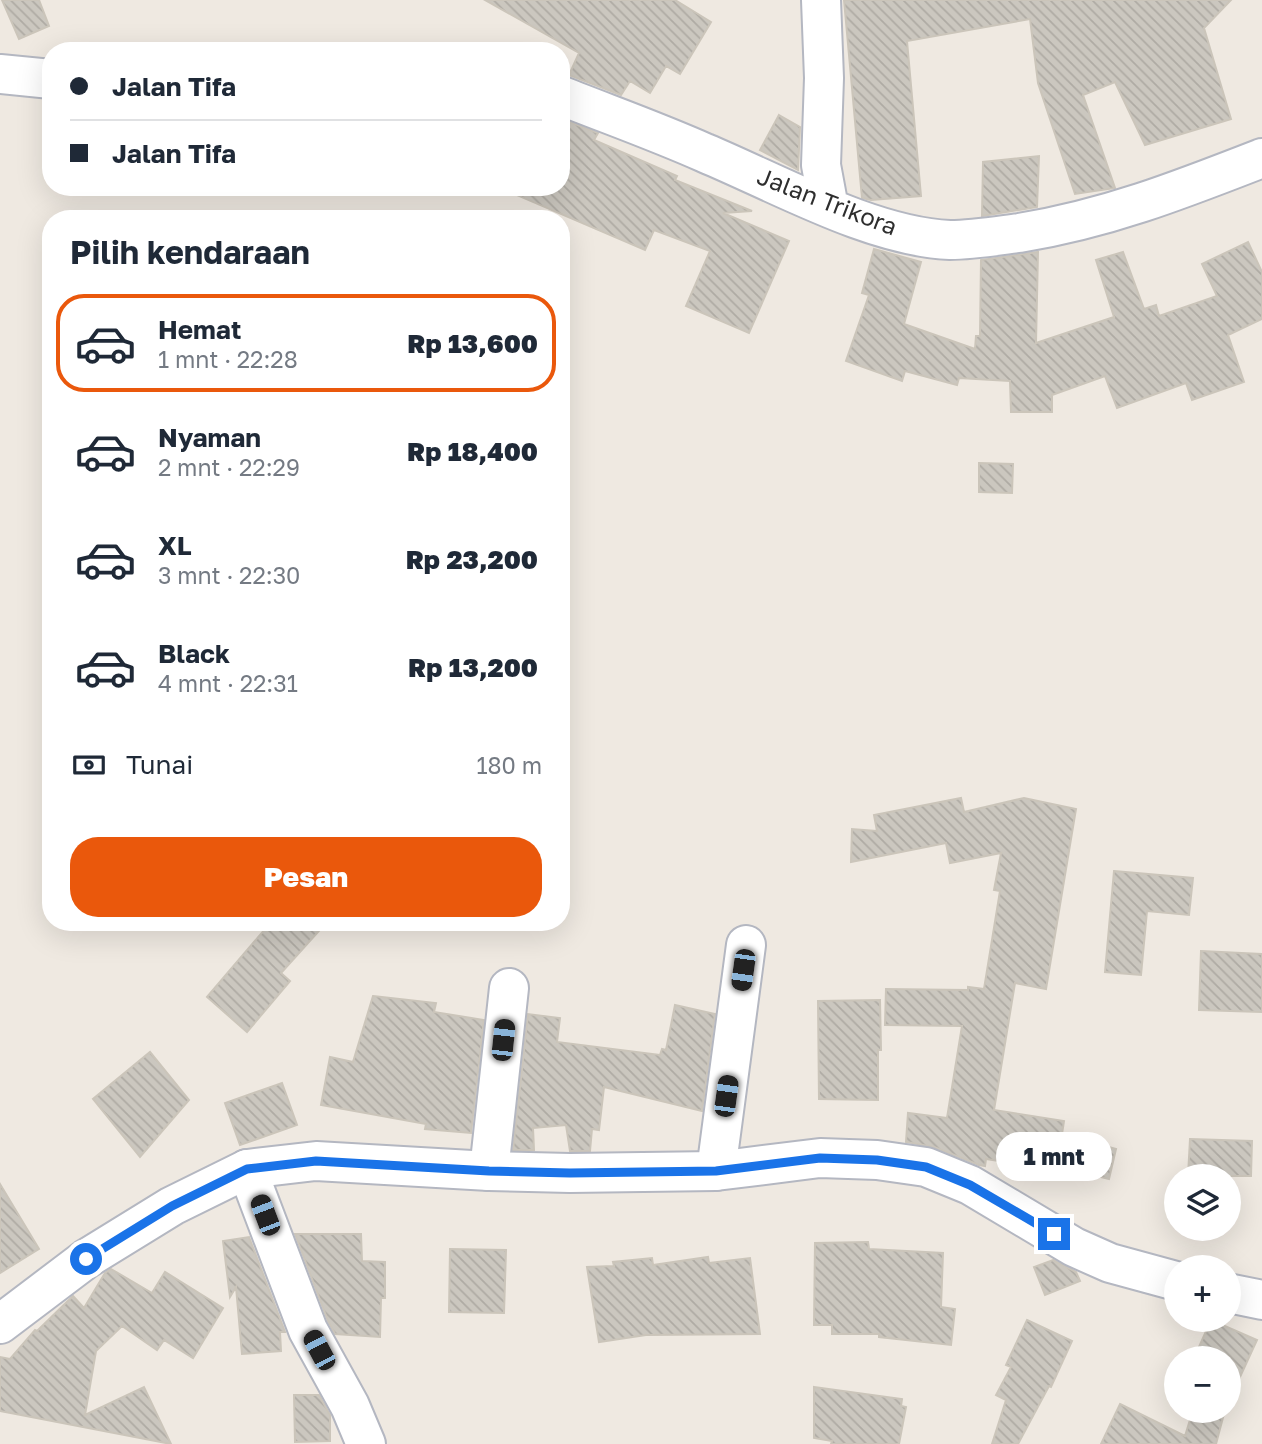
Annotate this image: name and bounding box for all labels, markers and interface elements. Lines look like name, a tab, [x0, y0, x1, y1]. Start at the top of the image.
text: Jalan Tifa	[112, 71, 236, 102]
text: Jalan Tifa	[112, 138, 236, 169]
street label: Jalan Trikora	[753, 161, 902, 241]
text: Pilih kendaraan	[70, 233, 310, 271]
icon: car	[74, 312, 137, 375]
text: Hemat	[158, 314, 241, 345]
text: Rp 13,600	[407, 328, 538, 359]
text: 1 mnt · 22:28	[158, 345, 298, 373]
icon: car	[74, 420, 137, 483]
text: Nyaman	[158, 422, 261, 453]
text: Rp 18,400	[407, 436, 538, 467]
text: 2 mnt · 22:29	[158, 453, 300, 481]
icon: car	[74, 528, 137, 591]
text: XL	[158, 530, 192, 561]
text: Rp 23,200	[406, 544, 538, 575]
text: 3 mnt · 22:30	[158, 561, 300, 589]
icon: car	[74, 636, 137, 699]
text: Black	[158, 638, 230, 669]
text: Rp 13,200	[408, 652, 538, 683]
text: 4 mnt · 22:31	[158, 669, 298, 697]
icon: cash	[70, 746, 108, 784]
text: Tunai	[126, 749, 193, 780]
text: 180 m	[476, 751, 542, 779]
button: Pesan	[70, 837, 542, 917]
car	[730, 948, 757, 992]
car	[491, 1018, 516, 1062]
car	[713, 1074, 740, 1118]
callout: 1 mnt	[996, 1132, 1112, 1182]
text: 1 mnt	[1023, 1142, 1085, 1170]
map controls	[1164, 1164, 1241, 1423]
button: layers	[1164, 1164, 1241, 1241]
car	[248, 1192, 283, 1238]
route end	[1038, 1218, 1070, 1250]
route start	[70, 1243, 102, 1275]
button: +	[1164, 1255, 1241, 1332]
car	[300, 1327, 339, 1373]
button: −	[1164, 1346, 1241, 1423]

